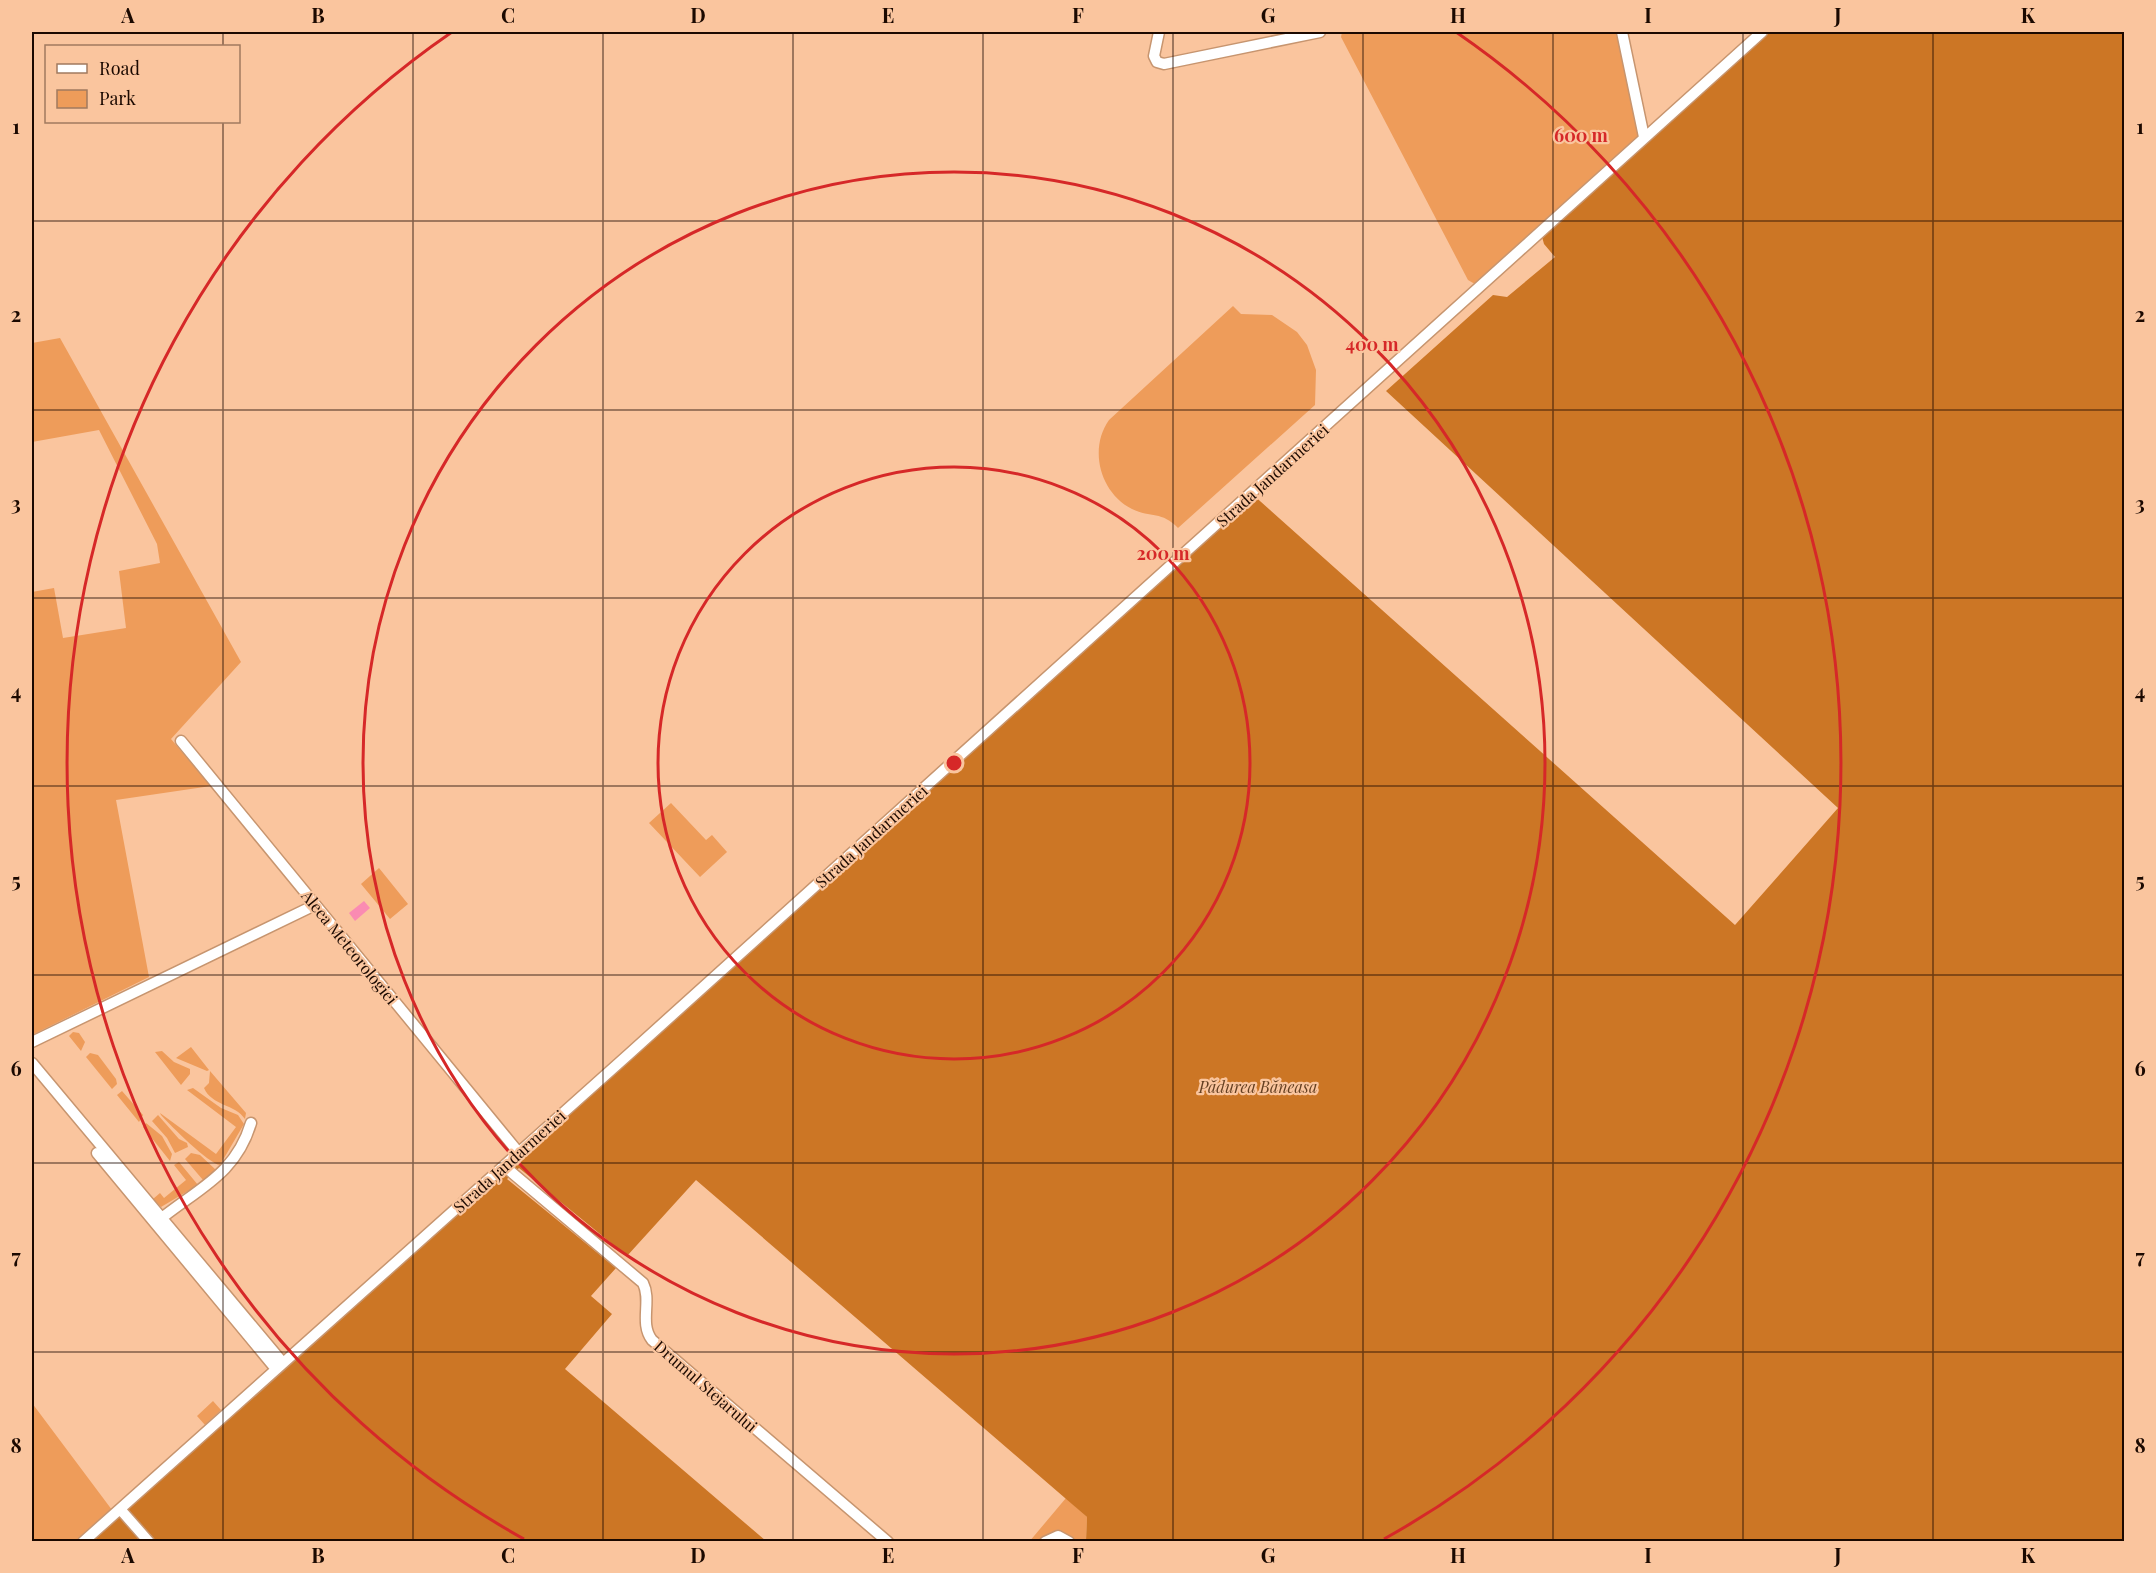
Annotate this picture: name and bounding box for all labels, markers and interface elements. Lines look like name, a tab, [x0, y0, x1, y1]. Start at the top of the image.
text: A	[120, 1, 135, 28]
text: B	[311, 1, 325, 28]
text: C	[501, 1, 515, 28]
text: D	[690, 1, 706, 28]
text: E	[882, 1, 894, 28]
text: F	[1072, 1, 1084, 28]
text: G	[1261, 1, 1276, 28]
text: H	[1450, 1, 1466, 28]
text: I	[1644, 1, 1652, 28]
text: J	[1833, 1, 1842, 28]
text: K	[2021, 1, 2036, 28]
legend	[45, 45, 240, 123]
text: Road	[99, 56, 140, 80]
text: Park	[99, 86, 136, 110]
text: 1	[12, 112, 20, 139]
text: 1	[2136, 112, 2144, 139]
text: 600 m	[1554, 123, 1609, 147]
text: 2	[11, 300, 21, 327]
text: 2	[2135, 300, 2145, 327]
text: 400 m	[1345, 332, 1399, 356]
street label: Strada Jandarmeriei	[1211, 419, 1333, 531]
text: 3	[11, 489, 21, 516]
text: 3	[2135, 489, 2145, 516]
text: 200 m	[1136, 541, 1190, 565]
text: 4	[11, 677, 21, 704]
text: 4	[2135, 677, 2145, 704]
centre of rings	[944, 753, 964, 773]
street label: Strada Jandarmeriei	[810, 780, 932, 892]
text: 5	[11, 866, 21, 893]
text: 5	[2135, 866, 2145, 893]
street label: Aleea Meteorologiei	[297, 885, 403, 1009]
text: 6	[10, 1054, 22, 1081]
text: 6	[2134, 1054, 2146, 1081]
park label: Pădurea Băneasa	[1198, 1076, 1317, 1097]
street label: Strada Jandarmeriei	[448, 1105, 570, 1217]
text: 7	[11, 1242, 21, 1269]
text: 7	[2135, 1242, 2145, 1269]
street label: Drumul Stejarului	[650, 1336, 762, 1437]
text: 8	[10, 1431, 22, 1458]
text: 8	[2134, 1431, 2146, 1458]
text: A	[120, 1541, 135, 1568]
text: B	[311, 1541, 325, 1568]
text: C	[501, 1541, 515, 1568]
text: D	[690, 1541, 706, 1568]
text: E	[882, 1541, 894, 1568]
text: F	[1072, 1541, 1084, 1568]
text: G	[1261, 1541, 1276, 1568]
text: H	[1450, 1541, 1466, 1568]
text: I	[1644, 1541, 1652, 1568]
text: J	[1833, 1541, 1842, 1568]
text: K	[2021, 1541, 2036, 1568]

